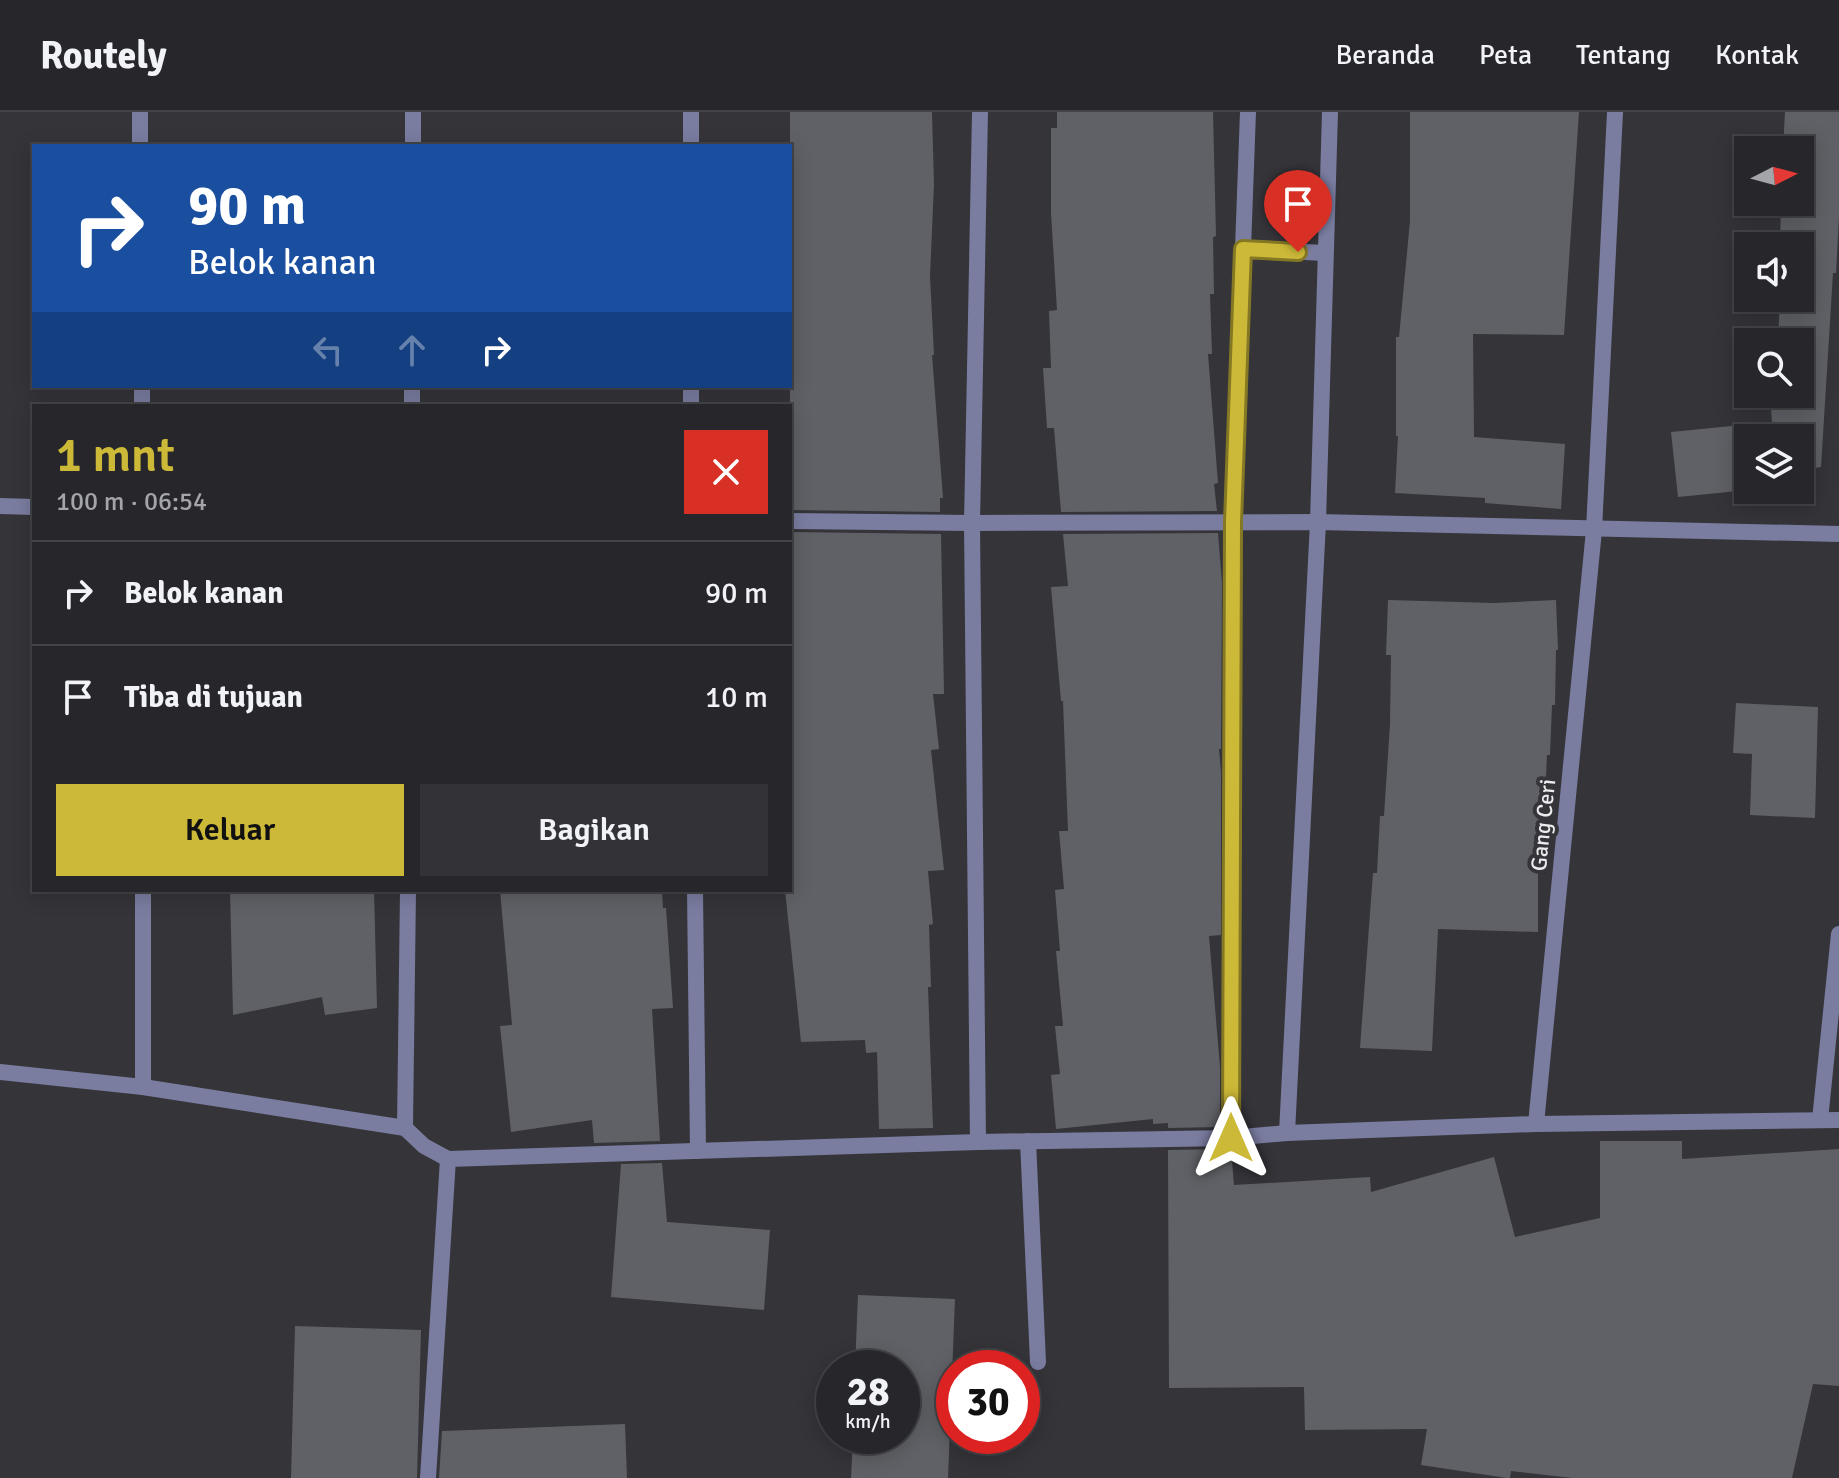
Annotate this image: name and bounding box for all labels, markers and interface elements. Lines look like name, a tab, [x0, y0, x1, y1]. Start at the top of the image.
text: Routely	[40, 32, 167, 79]
text: Beranda	[1335, 38, 1435, 72]
text: Peta	[1479, 38, 1532, 72]
text: Tentang	[1576, 38, 1671, 72]
text: Kontak	[1715, 38, 1799, 72]
north arrow	[1734, 136, 1814, 216]
map controls	[1734, 136, 1814, 504]
pin	[1264, 170, 1332, 252]
text: 90 m	[188, 171, 306, 240]
icon: right	[56, 176, 160, 280]
icon: arrive	[1276, 182, 1320, 226]
button: sound	[1734, 232, 1814, 312]
text: Belok kanan	[188, 240, 377, 285]
icon: left	[306, 328, 350, 372]
icon: ahead	[390, 328, 434, 372]
icon: right	[474, 328, 518, 372]
button: search	[1734, 328, 1814, 408]
button: layers	[1734, 424, 1814, 504]
text: 1 mnt	[56, 426, 175, 485]
button: close	[684, 430, 768, 514]
text: 100 m · 06:54	[56, 486, 207, 518]
icon: right	[56, 571, 100, 615]
text: Belok kanan	[124, 575, 284, 612]
text: 90 m	[705, 575, 768, 612]
icon: arrive	[56, 675, 100, 719]
text: Tiba di tujuan	[124, 679, 303, 716]
text: 10 m	[705, 679, 768, 716]
street label: Gang Ceri	[1525, 778, 1561, 872]
button: Keluar	[56, 784, 404, 876]
button: Bagikan	[420, 784, 768, 876]
position arrow	[1189, 1096, 1273, 1180]
speed limit sign: 30	[936, 1350, 1040, 1454]
text: 28	[846, 1367, 890, 1417]
text: km/h	[845, 1409, 891, 1434]

